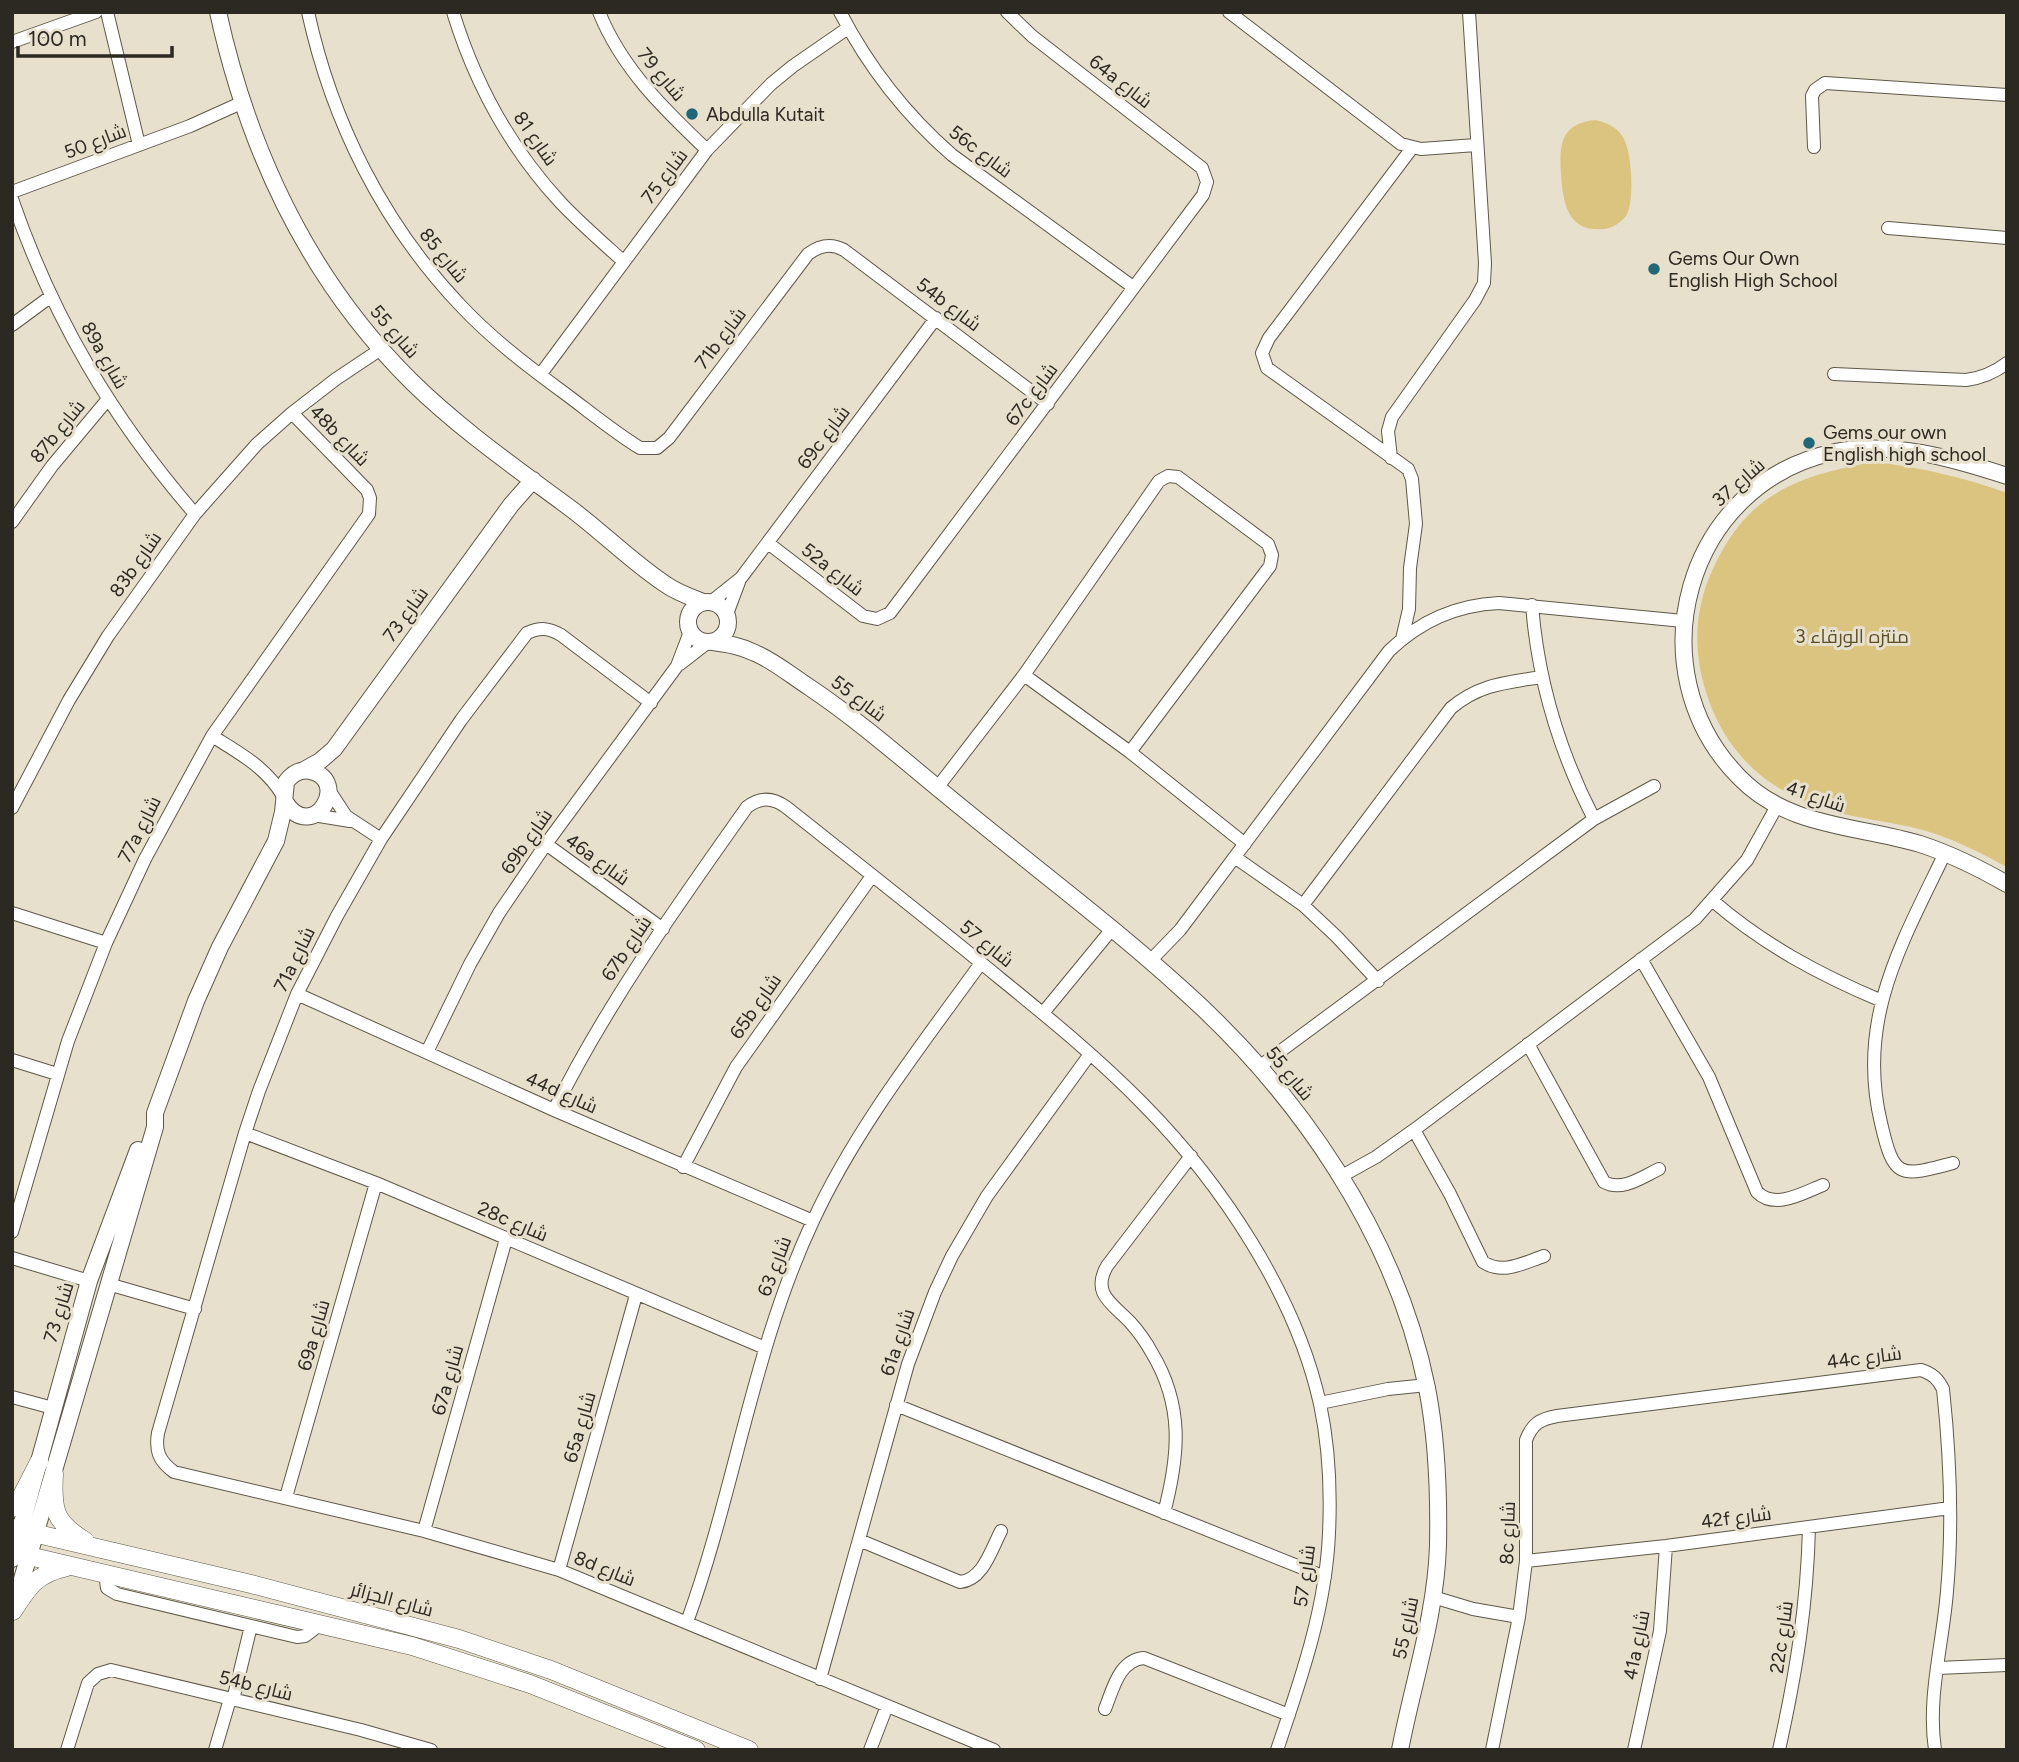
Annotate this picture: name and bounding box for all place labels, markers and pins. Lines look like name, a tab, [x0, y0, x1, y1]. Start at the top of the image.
place label: Abdulla Kutait	[706, 103, 825, 126]
marker: Abdulla Kutait	[684, 106, 700, 122]
place label: Gems Our Own English High School	[1668, 247, 1838, 292]
marker: Gems Our Own English High School	[1646, 261, 1662, 277]
place label: Gems our own English high school	[1823, 421, 1986, 466]
marker: Gems our own English high school	[1801, 435, 1817, 451]

